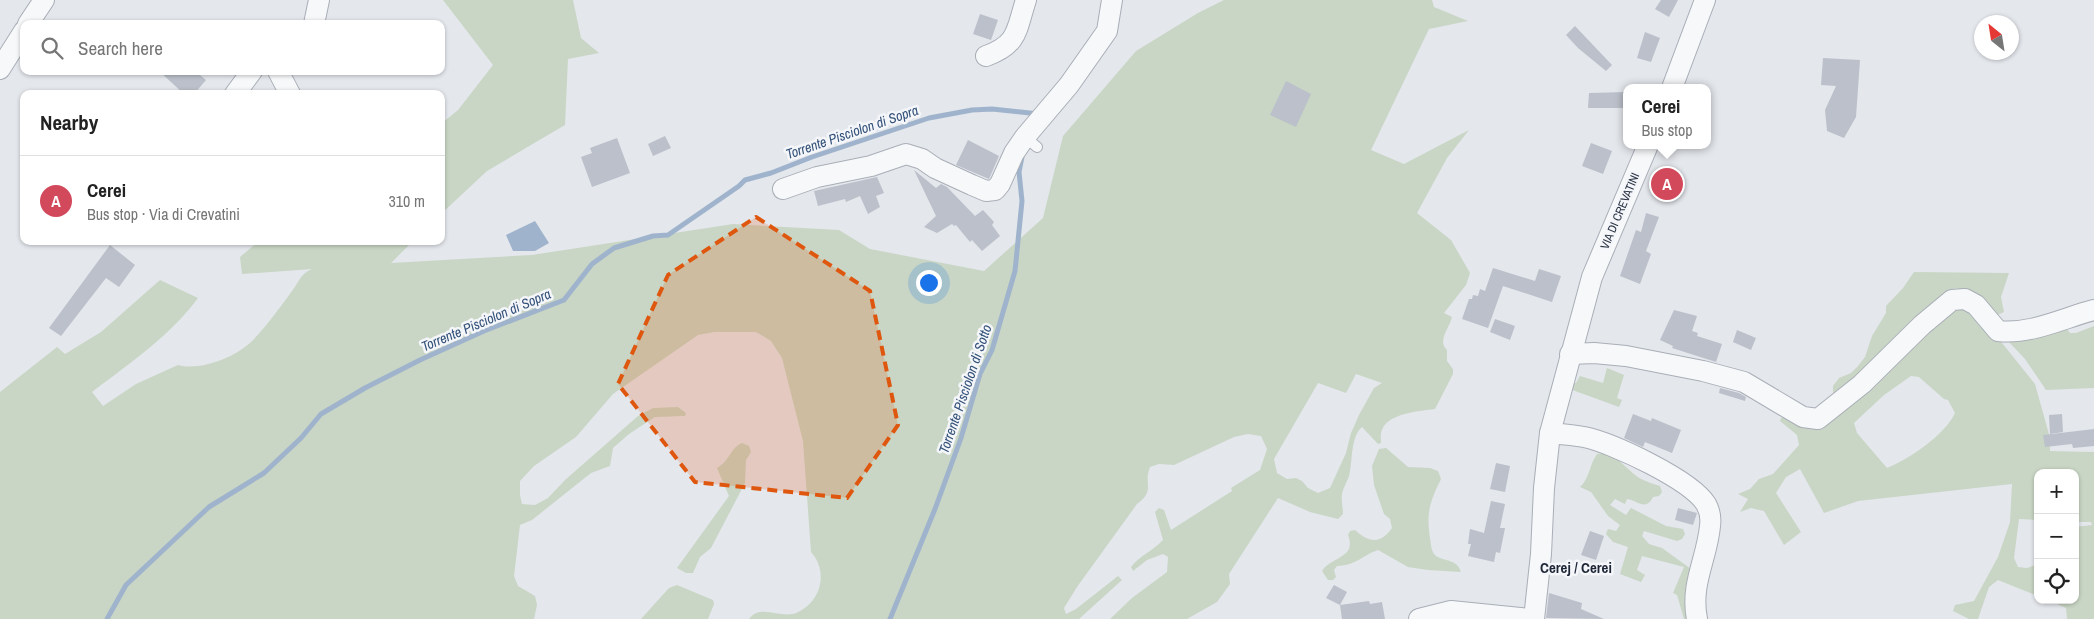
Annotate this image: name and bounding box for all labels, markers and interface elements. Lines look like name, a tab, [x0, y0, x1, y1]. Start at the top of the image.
north arrow	[1974, 15, 2019, 60]
search box	[20, 20, 445, 75]
icon: search	[38, 34, 66, 62]
text: Search here	[78, 35, 163, 61]
popup	[1623, 84, 1711, 149]
text: Cerei	[1641, 93, 1680, 119]
water label: Torrente Pisciolon di Sopra	[783, 101, 921, 163]
text: Nearby	[40, 108, 98, 137]
text: Bus stop	[1641, 119, 1693, 141]
pin: A	[1651, 165, 1683, 203]
street label: VIA DI CREVATINI	[1597, 170, 1643, 252]
text: Cerei	[87, 177, 126, 203]
text: A	[51, 190, 61, 212]
text: 310 m	[389, 190, 425, 212]
text: Bus stop · Via di Crevatini	[87, 203, 240, 225]
your location	[916, 270, 942, 296]
water label: Torrente Pisciolon di Sopra	[419, 285, 553, 355]
water label: Torrente Pisciolon di Sotto	[935, 322, 995, 456]
map controls	[2034, 469, 2079, 604]
button: +	[2034, 469, 2079, 514]
button: −	[2034, 514, 2079, 559]
district label: Cerej / Cerei	[1540, 557, 1612, 578]
button: locate	[2034, 559, 2079, 604]

